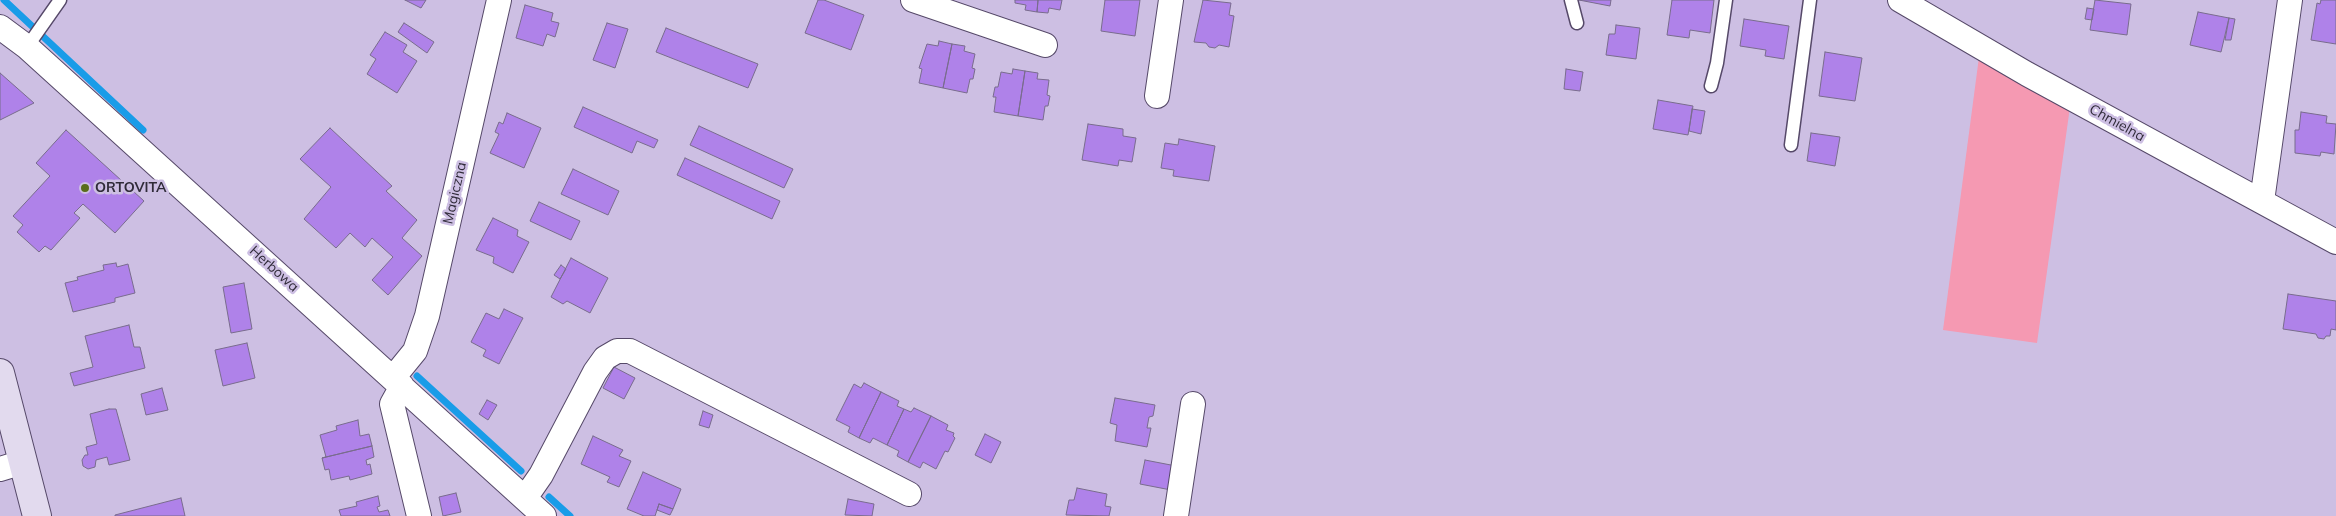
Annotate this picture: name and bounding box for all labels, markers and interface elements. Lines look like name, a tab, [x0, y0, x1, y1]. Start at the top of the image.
street label: Chmielna	[2086, 101, 2148, 145]
street label: Magiczna	[440, 160, 470, 226]
place label: ORTOVITA	[95, 180, 167, 196]
marker: ORTOVITA	[79, 182, 91, 194]
street label: Herbowa	[246, 243, 302, 295]

